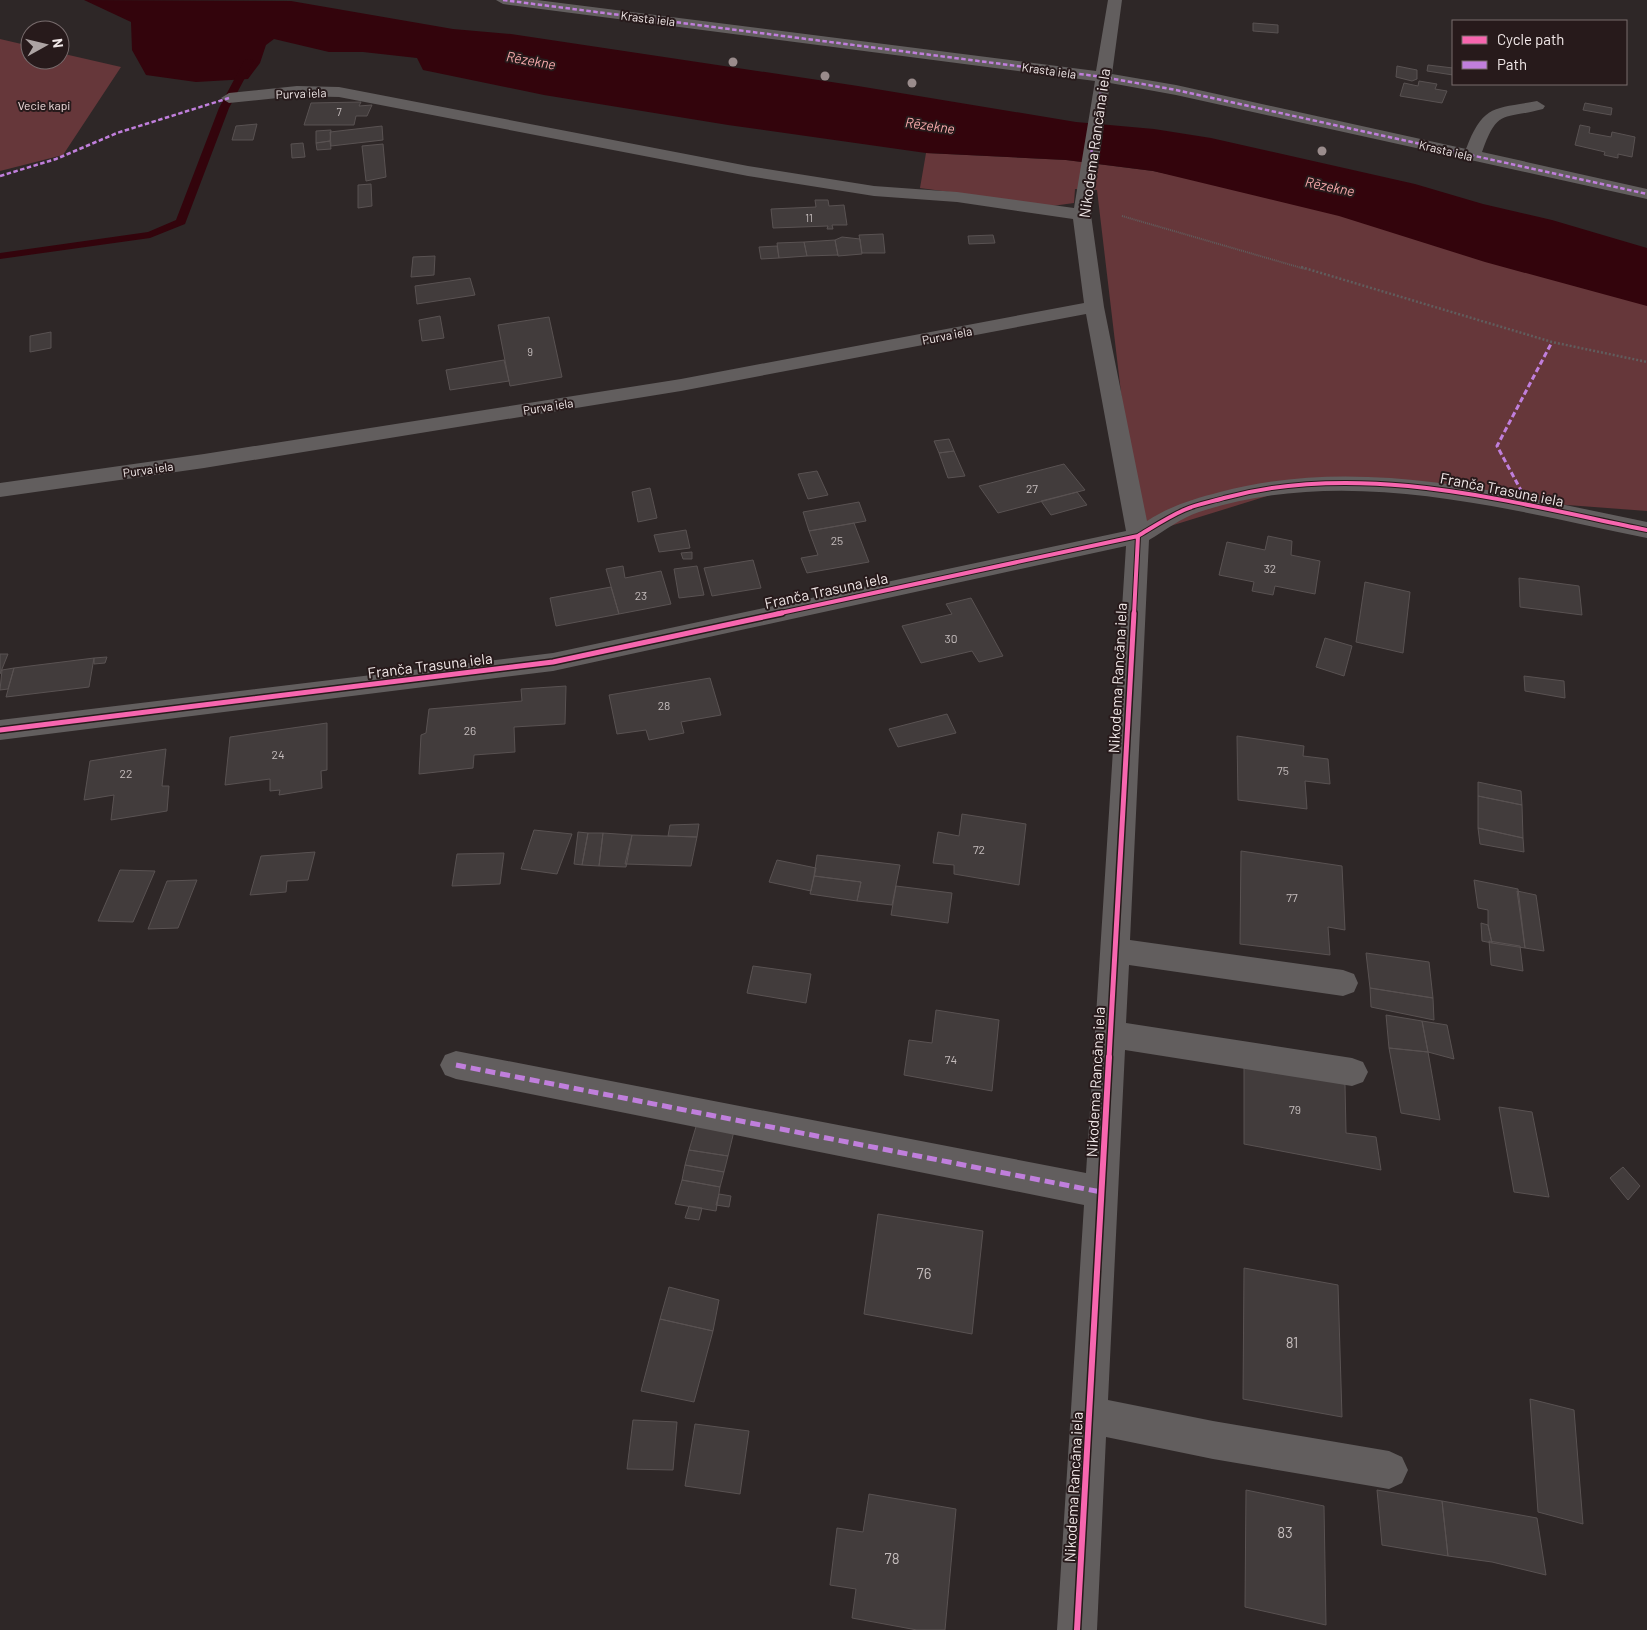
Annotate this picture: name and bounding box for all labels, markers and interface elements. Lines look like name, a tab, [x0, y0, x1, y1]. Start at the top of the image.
street label: Krasta iela	[620, 8, 676, 28]
north arrow	[20, 20, 70, 70]
legend	[1452, 20, 1627, 85]
text: Cycle path	[1497, 30, 1564, 48]
text: N	[49, 37, 67, 49]
water label: Rēzekne	[505, 47, 557, 73]
text: Path	[1497, 55, 1527, 73]
street label: Krasta iela	[1021, 59, 1077, 81]
street label: Nikodema Rancāna iela	[1075, 67, 1113, 219]
street label: Purva iela	[275, 85, 327, 101]
park label: Vecie kapi	[18, 98, 70, 112]
house number: 7	[336, 105, 342, 118]
water label: Rēzekne	[904, 113, 956, 137]
street label: Krasta iela	[1418, 137, 1474, 163]
water label: Rēzekne	[1304, 172, 1356, 200]
house number: 11	[805, 211, 813, 224]
street label: Purva iela	[921, 323, 973, 347]
house number: 9	[527, 345, 533, 358]
street label: Purva iela	[522, 395, 574, 417]
street label: Purva iela	[122, 459, 174, 479]
street label: Franča Trasuna iela	[1439, 468, 1565, 510]
house number: 27	[1026, 481, 1038, 495]
house number: 25	[831, 533, 843, 547]
house number: 32	[1264, 561, 1276, 575]
street label: Franča Trasuna iela	[763, 568, 889, 612]
house number: 23	[635, 588, 647, 602]
street label: Nikodema Rancāna iela	[1104, 602, 1130, 754]
house number: 30	[945, 631, 957, 645]
street label: Franča Trasuna iela	[367, 648, 493, 682]
house number: 28	[658, 698, 670, 712]
house number: 26	[464, 723, 476, 737]
house number: 24	[271, 747, 285, 761]
house number: 75	[1277, 763, 1289, 777]
house number: 22	[120, 766, 132, 780]
house number: 72	[973, 842, 985, 856]
house number: 77	[1286, 890, 1298, 904]
street label: Nikodema Rancāna iela	[1082, 1006, 1108, 1158]
house number: 74	[945, 1052, 957, 1066]
house number: 79	[1289, 1102, 1301, 1116]
house number: 76	[917, 1264, 931, 1282]
house number: 81	[1286, 1333, 1298, 1351]
street label: Nikodema Rancāna iela	[1060, 1411, 1086, 1563]
house number: 83	[1277, 1523, 1293, 1541]
house number: 78	[885, 1549, 899, 1567]

